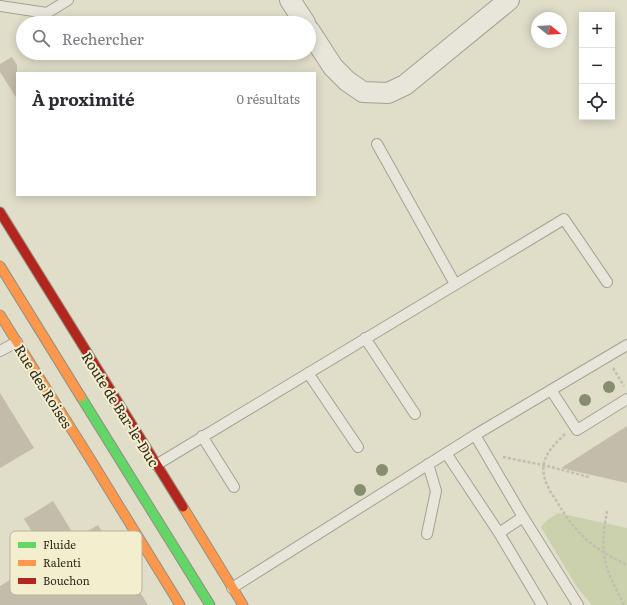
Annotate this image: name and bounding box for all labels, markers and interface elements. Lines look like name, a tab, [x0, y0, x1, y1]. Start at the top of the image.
north arrow	[531, 12, 567, 48]
map controls	[579, 12, 615, 120]
button: +	[579, 12, 615, 48]
search box	[16, 16, 316, 60]
icon: search	[30, 27, 52, 49]
text: Rechercher	[62, 27, 144, 50]
button: −	[579, 48, 615, 84]
button: locate	[579, 84, 615, 120]
text: À proximité	[32, 86, 135, 111]
text: 0 résultats	[236, 89, 300, 108]
street label: Rue des Roises	[10, 340, 78, 432]
street label: Route de Bar-le-Duc	[78, 348, 164, 470]
legend	[10, 531, 142, 595]
text: Fluide	[43, 536, 76, 552]
text: Ralenti	[43, 554, 81, 570]
text: Bouchon	[43, 572, 90, 588]

